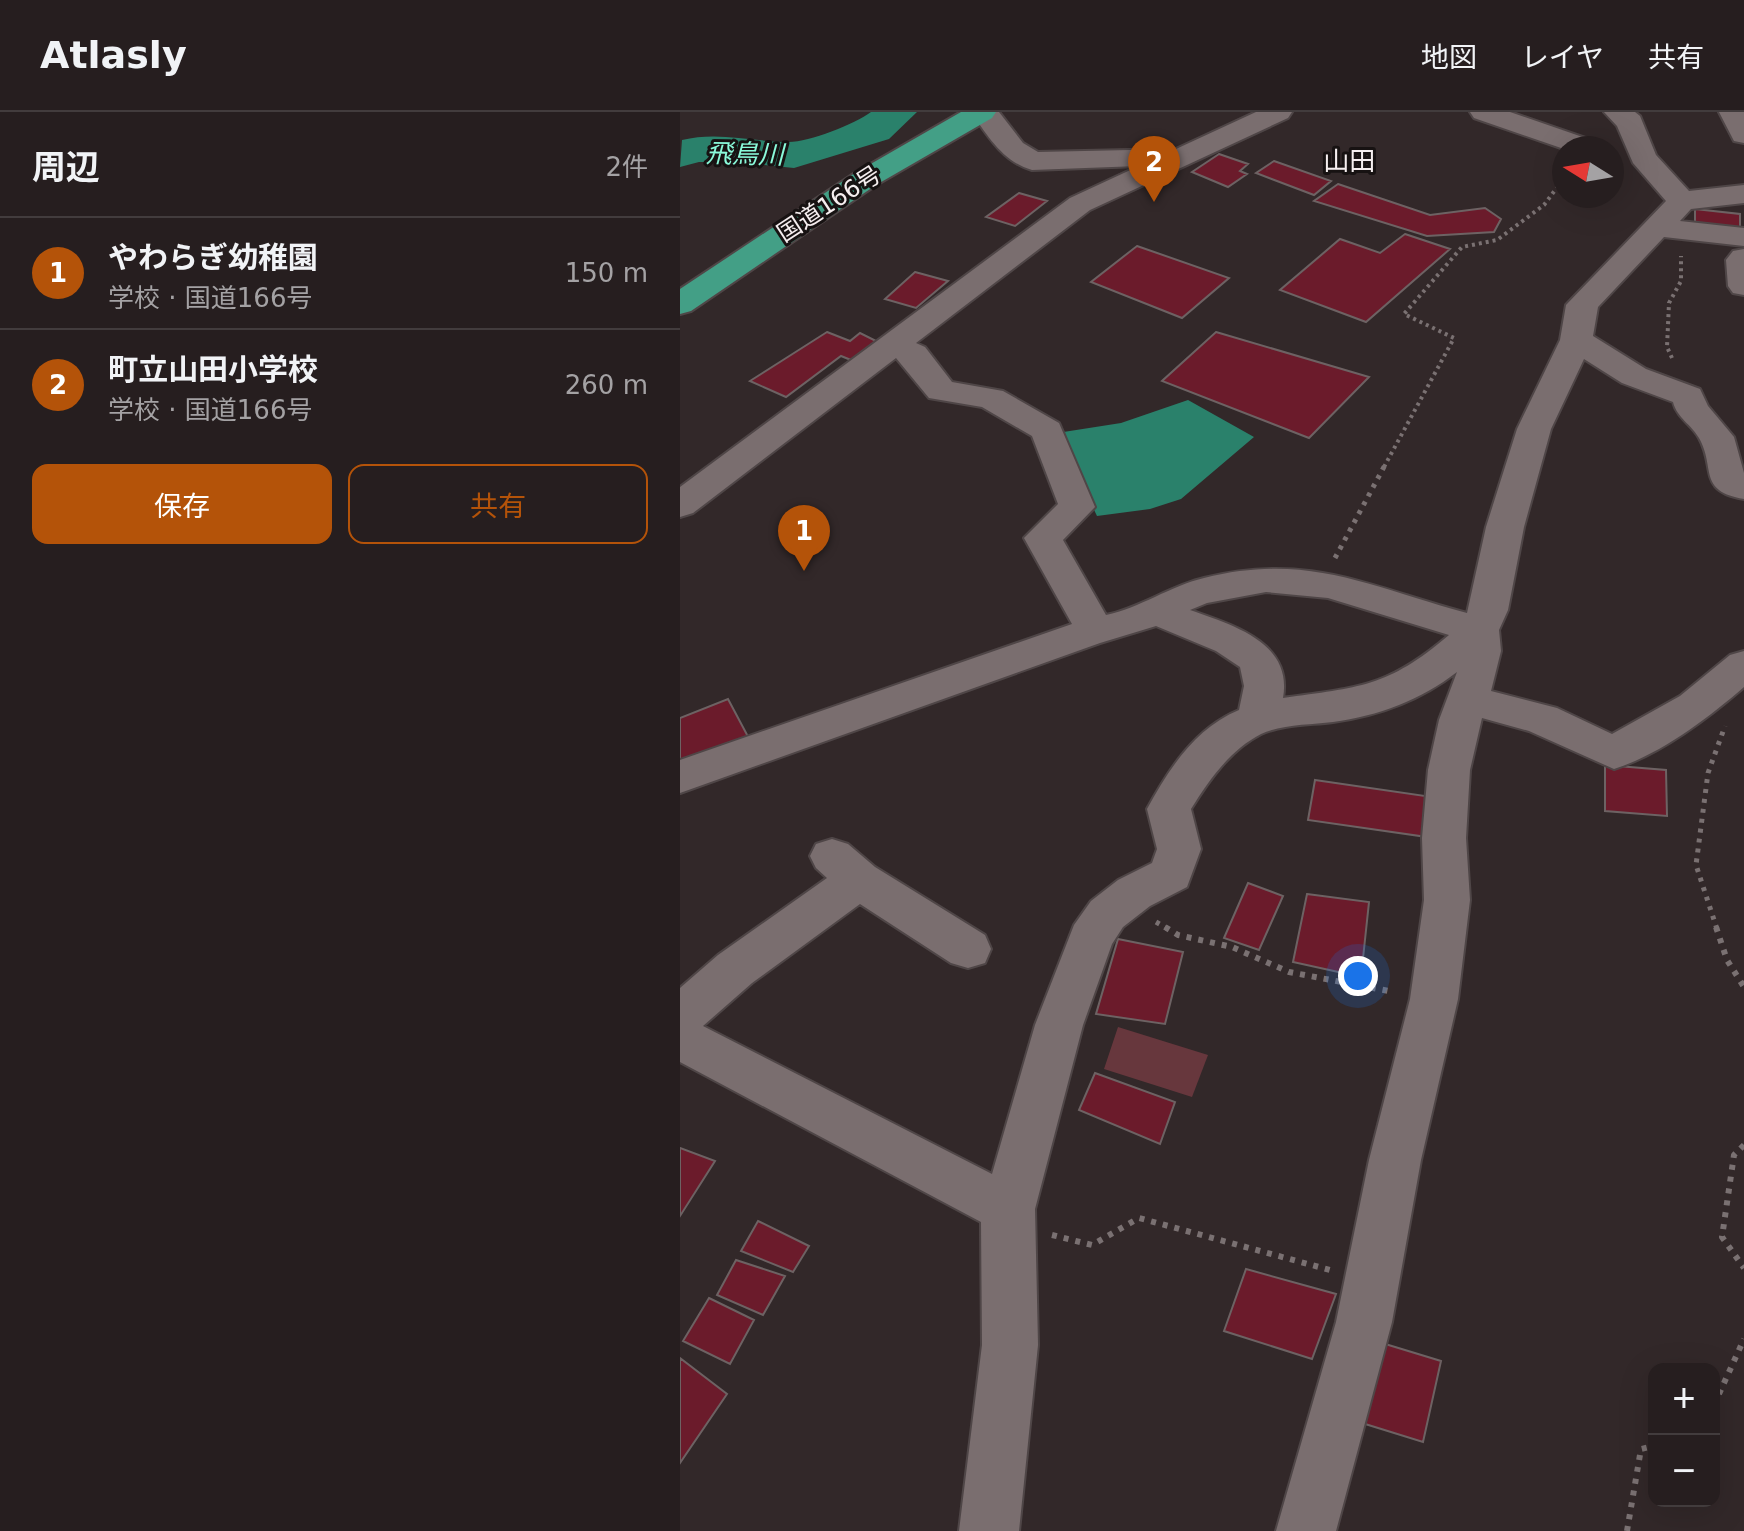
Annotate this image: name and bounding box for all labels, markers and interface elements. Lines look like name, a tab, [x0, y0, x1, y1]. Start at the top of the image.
text: Atlasly	[40, 33, 187, 77]
text: 地図	[1421, 41, 1477, 74]
text: レイヤ	[1521, 41, 1604, 74]
text: 共有	[1648, 41, 1704, 74]
pin: 2	[1128, 136, 1180, 202]
north arrow	[1552, 136, 1624, 208]
water label: 飛鳥川	[706, 138, 787, 170]
district label: 山田	[1323, 146, 1375, 176]
text: 周辺	[32, 147, 100, 187]
text: 2件	[605, 152, 648, 182]
street label: 国道166号	[772, 160, 886, 248]
text: やわらぎ幼稚園	[108, 240, 318, 275]
text: 1	[49, 258, 67, 288]
text: 150 m	[565, 258, 648, 288]
text: 学校 · 国道166号	[108, 283, 312, 313]
text: 町立山田小学校	[108, 352, 318, 387]
text: 2	[49, 370, 67, 400]
text: 260 m	[565, 370, 648, 400]
text: 学校 · 国道166号	[108, 395, 312, 425]
button: 保存	[32, 464, 332, 544]
button: 共有	[348, 464, 648, 544]
pin: 1	[778, 505, 830, 571]
your location	[1338, 956, 1378, 996]
map controls	[1648, 1363, 1720, 1507]
button: +	[1648, 1363, 1720, 1435]
button: −	[1648, 1435, 1720, 1507]

